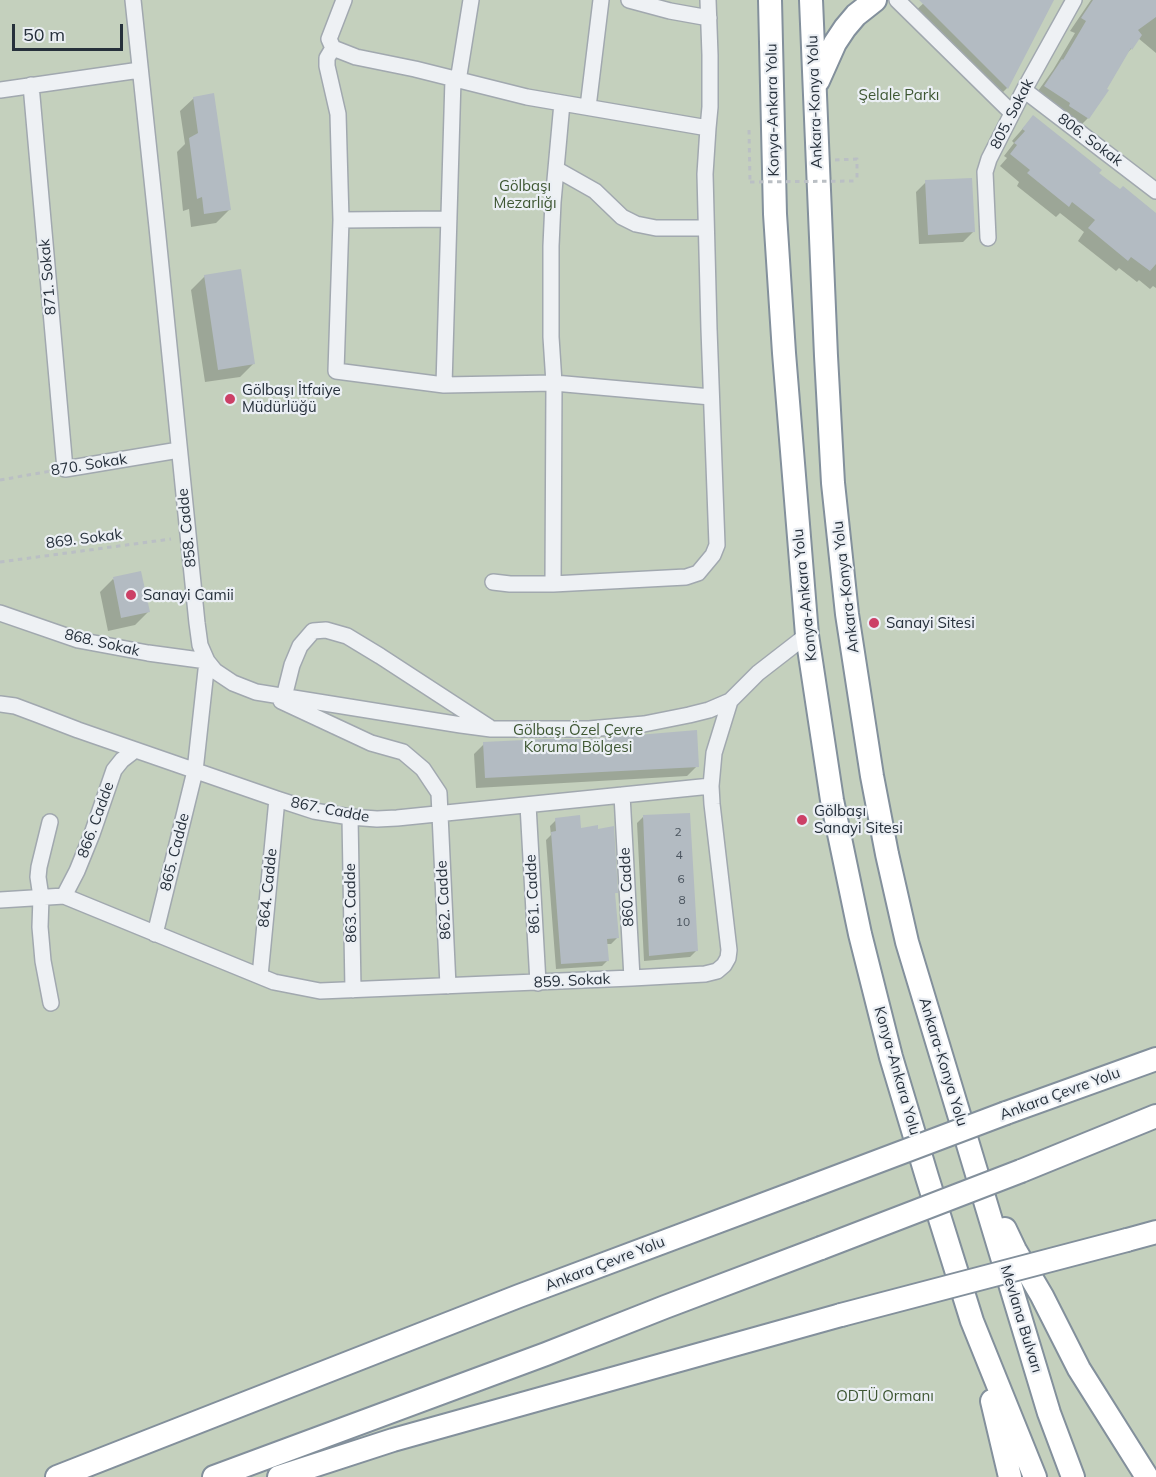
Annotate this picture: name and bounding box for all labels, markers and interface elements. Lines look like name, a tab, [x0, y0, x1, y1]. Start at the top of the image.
scale bar	[15, 12, 126, 50]
text: 50 m	[23, 23, 65, 46]
street label: Ankara-Konya Yolu	[804, 35, 826, 169]
street label: Konya-Ankara Yolu	[763, 43, 783, 177]
street label: 805. Sokak	[987, 76, 1037, 152]
park label: Şelale Parkı	[859, 86, 939, 104]
street label: 806. Sokak	[1054, 110, 1126, 170]
park label: Gölbaşı Mezarlığı	[494, 177, 556, 212]
street label: 871. Sokak	[36, 238, 60, 316]
place label: Gölbaşı İtfaiye Müdürlüğü	[242, 381, 341, 416]
marker: Gölbaşı İtfaiye Müdürlüğü	[223, 392, 237, 406]
street label: 870. Sokak	[50, 450, 128, 480]
street label: 858. Cadde	[174, 488, 200, 568]
street label: Ankara-Konya Yolu	[829, 520, 863, 654]
street label: 869. Sokak	[45, 525, 123, 553]
street label: Konya-Ankara Yolu	[789, 528, 821, 662]
place label: Sanayi Camii	[143, 586, 234, 604]
marker: Sanayi Camii	[124, 588, 138, 602]
place label: Sanayi Sitesi	[886, 614, 975, 632]
marker: Sanayi Sitesi	[867, 616, 881, 630]
street label: 868. Sokak	[63, 626, 141, 660]
park label: Gölbaşı Özel Çevre Koruma Bölgesi	[513, 721, 643, 756]
street label: 866. Cadde	[74, 780, 118, 860]
street label: 867. Cadde	[289, 794, 371, 826]
place label: Gölbaşı Sanayi Sitesi	[814, 802, 903, 837]
street label: 865. Cadde	[157, 811, 193, 893]
marker: Gölbaşı Sanayi Sitesi	[795, 813, 809, 827]
house number: 2	[674, 825, 682, 839]
street label: 860. Cadde	[616, 847, 638, 927]
street label: 864. Cadde	[255, 848, 281, 928]
house number: 4	[675, 848, 683, 862]
street label: 861. Cadde	[522, 854, 544, 934]
street label: 862. Cadde	[433, 860, 455, 940]
street label: 863. Cadde	[341, 863, 361, 943]
house number: 6	[677, 872, 685, 886]
house number: 8	[678, 893, 686, 907]
house number: 10	[676, 915, 690, 929]
street label: 859. Sokak	[533, 970, 611, 992]
street label: Ankara-Konya Yolu	[915, 996, 971, 1128]
street label: Konya-Ankara Yolu	[870, 1005, 924, 1137]
street label: Ankara Çevre Yolu	[997, 1064, 1123, 1124]
street label: Ankara Çevre Yolu	[543, 1233, 667, 1295]
street label: Mevlana Bulvarı	[996, 1263, 1046, 1375]
park label: ODTÜ Ormanı	[836, 1387, 934, 1405]

